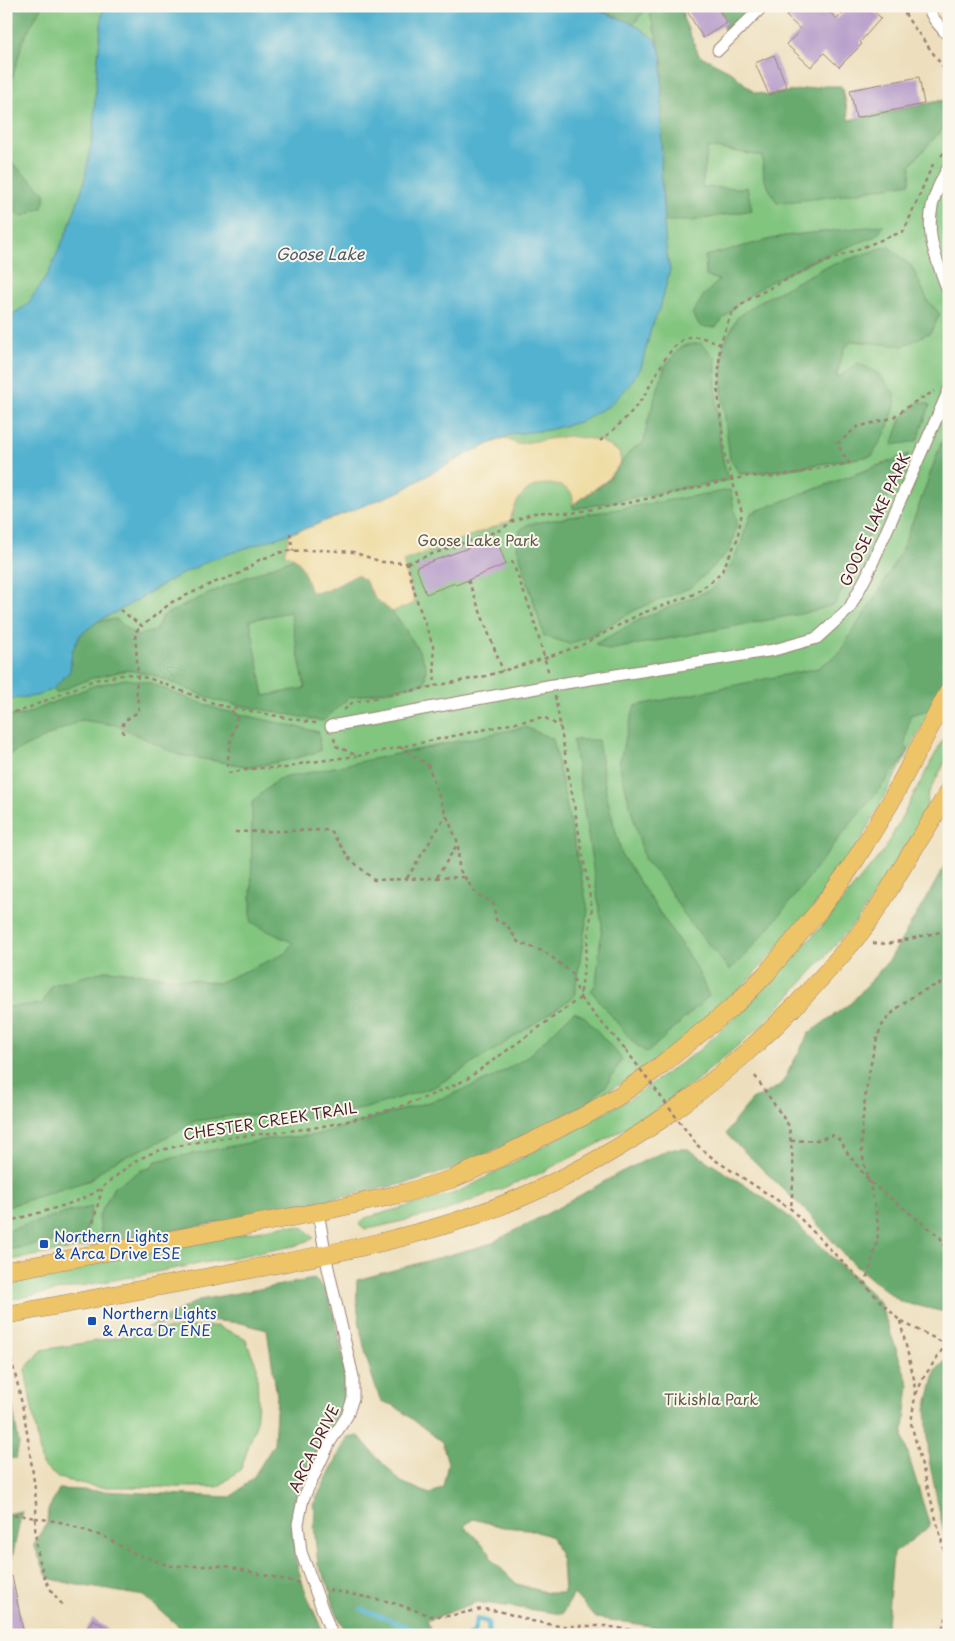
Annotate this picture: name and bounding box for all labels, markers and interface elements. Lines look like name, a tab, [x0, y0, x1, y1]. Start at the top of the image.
water label: Goose Lake	[276, 241, 366, 265]
street label: GOOSE LAKE PARK	[833, 448, 915, 590]
park label: Goose Lake Park	[417, 528, 539, 551]
street label: CHESTER CREEK TRAIL	[181, 1095, 359, 1145]
place label: Northern Lights & Arca Drive ESE	[54, 1224, 181, 1264]
marker: Northern Lights & Arca Drive ESE	[38, 1238, 50, 1250]
place label: Northern Lights & Arca Dr ENE	[102, 1301, 217, 1341]
marker: Northern Lights & Arca Dr ENE	[86, 1315, 98, 1327]
park label: Tikishla Park	[664, 1387, 758, 1410]
street label: ARCA DRIVE	[282, 1400, 344, 1496]

